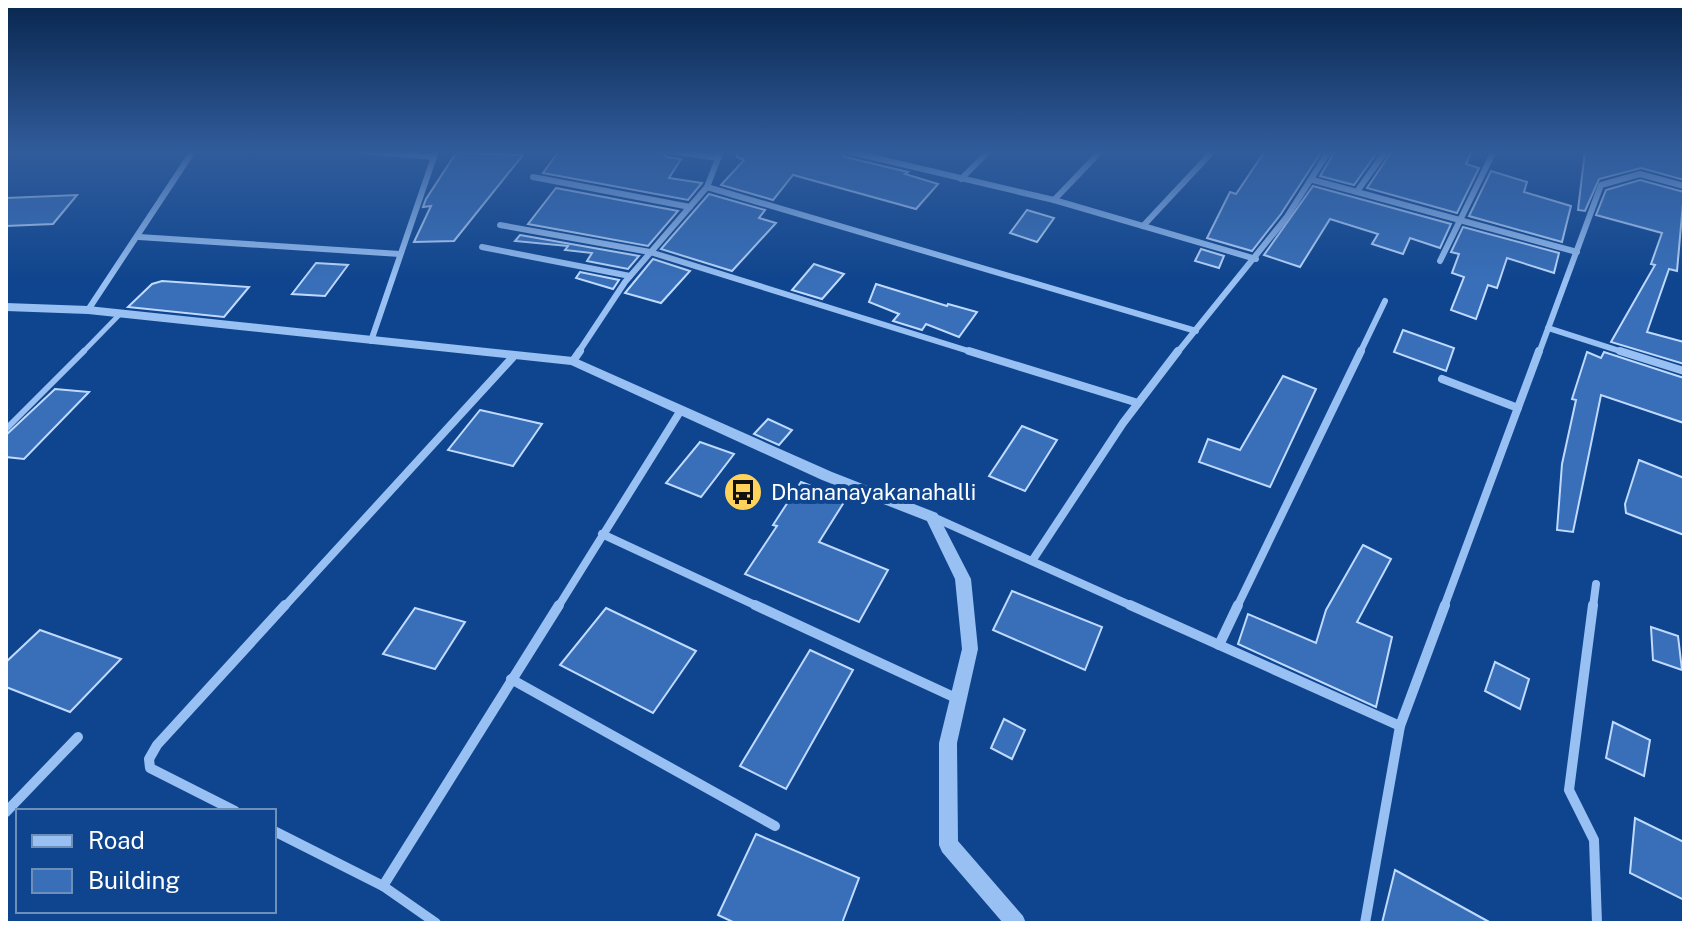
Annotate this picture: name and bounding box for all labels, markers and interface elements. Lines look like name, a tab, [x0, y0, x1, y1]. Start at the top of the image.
bus stop icon: Dhananayakanahalli	[722, 471, 764, 513]
place label: Dhananayakanahalli	[771, 479, 976, 505]
legend	[16, 809, 276, 913]
text: Road	[88, 826, 145, 854]
text: Building	[88, 866, 180, 894]

